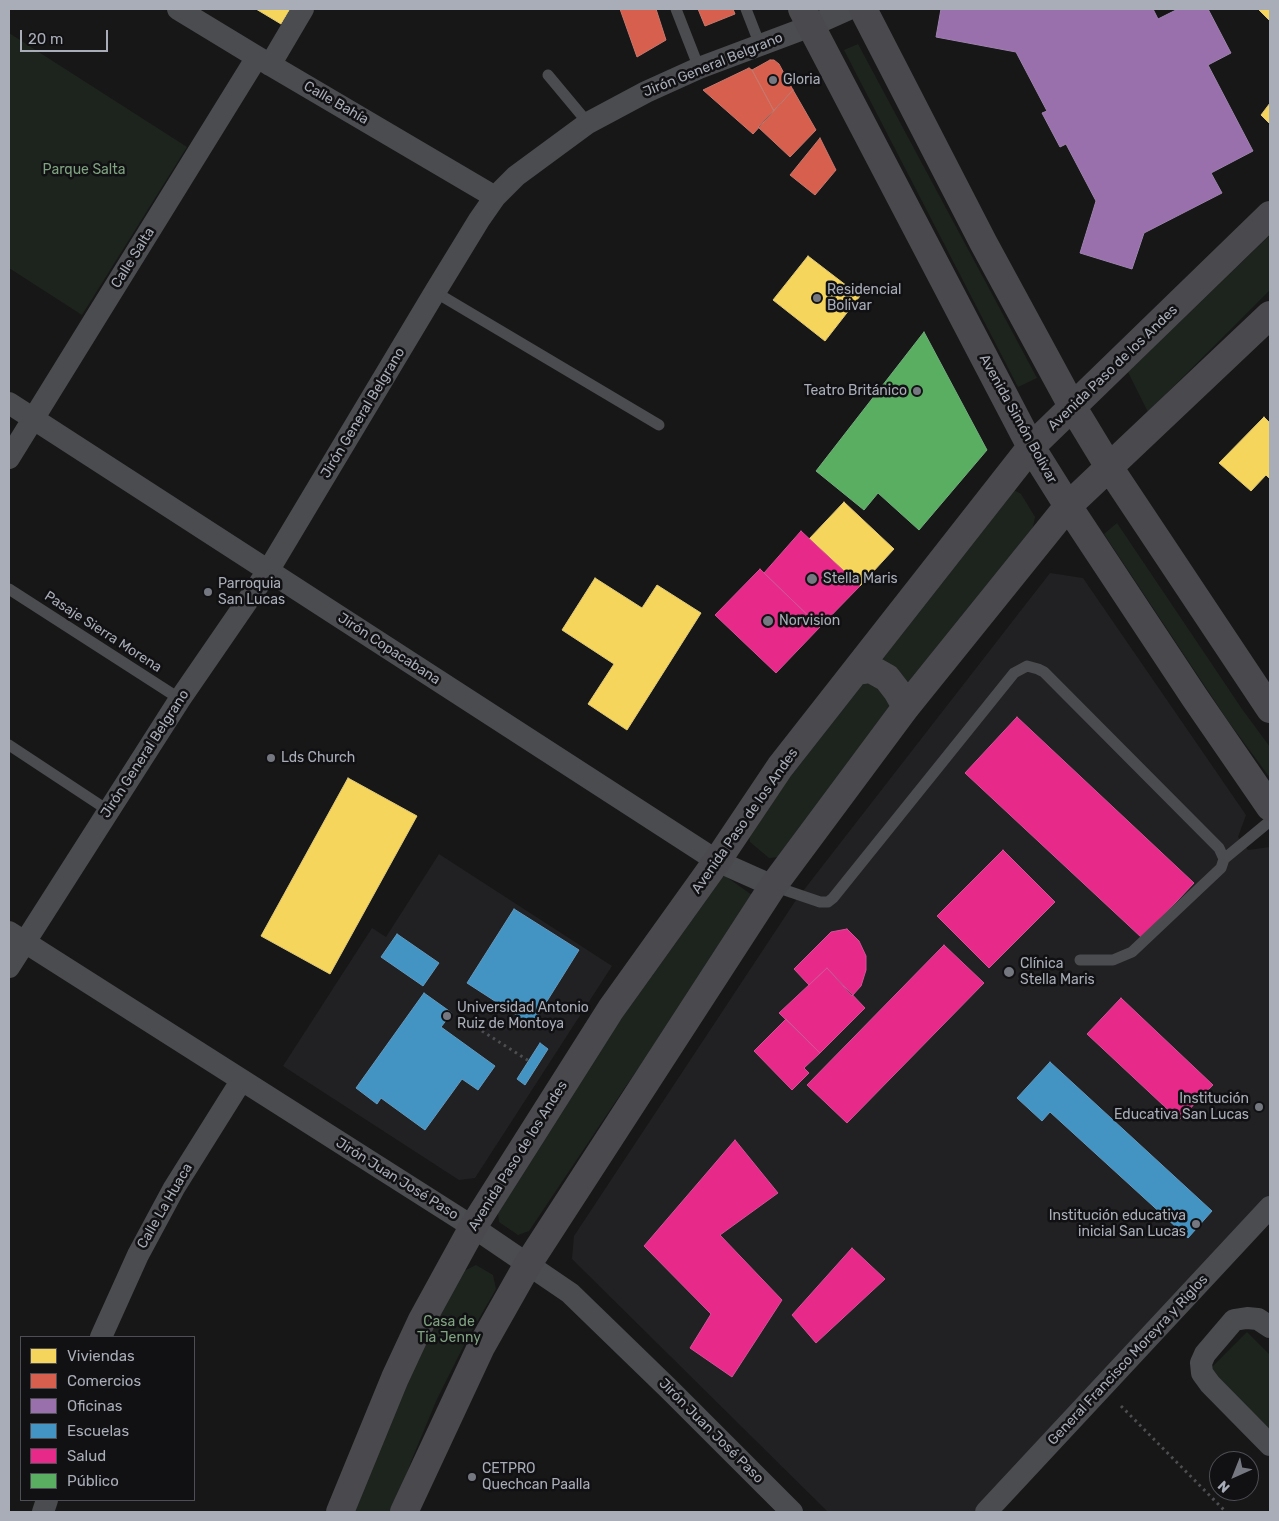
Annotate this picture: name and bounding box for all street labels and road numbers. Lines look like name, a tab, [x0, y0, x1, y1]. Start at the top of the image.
street label: Jirón General Belgrano	[641, 29, 785, 101]
street label: Calle Bahía	[301, 78, 371, 128]
street label: Calle Salta	[108, 225, 158, 291]
street label: Avenida Paso de los Andes	[1045, 302, 1181, 434]
street label: Jirón General Belgrano	[317, 345, 409, 481]
street label: Avenida Simón Bolivar	[976, 352, 1060, 486]
street label: Pasaje Sierra Morena	[41, 588, 165, 676]
street label: Jirón Copacabana	[335, 610, 443, 688]
street label: Jirón General Belgrano	[97, 687, 193, 821]
street label: Avenida Paso de los Andes	[688, 745, 802, 897]
street label: Avenida Paso de los Andes	[465, 1078, 571, 1234]
street label: Jirón Juan José Paso	[333, 1134, 461, 1224]
street label: Calle La Huaca	[134, 1160, 196, 1252]
street label: General Francisco Moreyra y Riglos	[1044, 1271, 1212, 1449]
street label: Jirón Juan José Paso	[655, 1375, 767, 1487]

